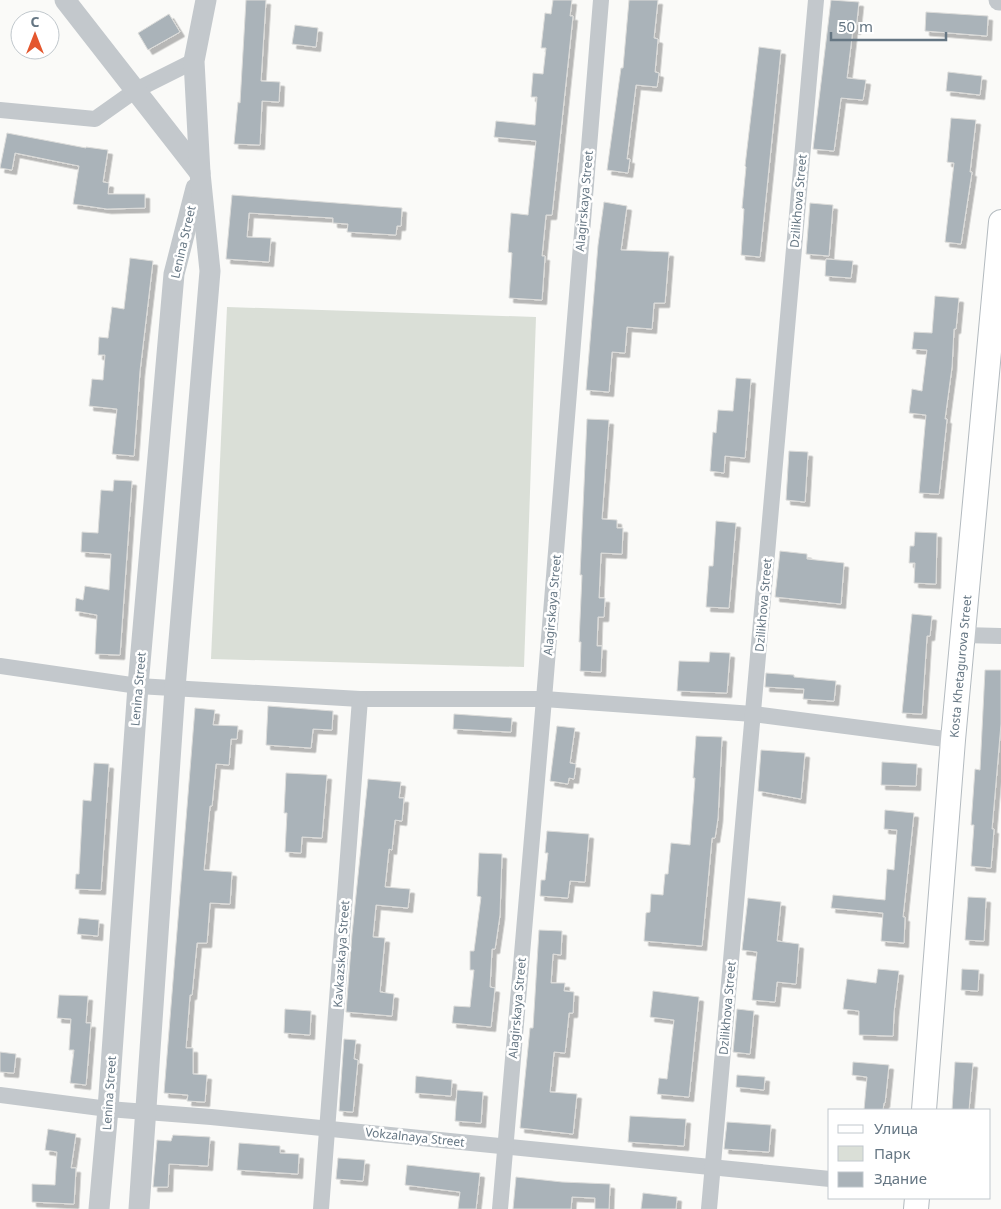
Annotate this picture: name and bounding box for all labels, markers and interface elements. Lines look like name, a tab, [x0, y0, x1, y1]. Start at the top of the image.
north arrow	[10, 10, 60, 60]
scale bar	[831, 10, 946, 42]
text: С	[30, 12, 40, 31]
text: 50 m	[838, 16, 873, 36]
street label: Alagirskaya Street	[571, 149, 597, 252]
street label: Dzilikhova Street	[785, 153, 811, 249]
street label: Lenina Street	[166, 203, 200, 280]
street label: Alagirskaya Street	[539, 553, 565, 656]
street label: Dzilikhova Street	[750, 557, 776, 653]
street label: Kosta Khetagurova Street	[945, 594, 975, 739]
street label: Lenina Street	[126, 651, 150, 727]
street label: Kavkazskaya Street	[329, 899, 353, 1008]
street label: Alagirskaya Street	[504, 956, 530, 1059]
street label: Dzilikhova Street	[714, 960, 740, 1056]
street label: Lenina Street	[98, 1055, 120, 1131]
legend	[828, 1109, 991, 1199]
text: Улица	[874, 1118, 918, 1138]
street label: Vokzalnaya Street	[365, 1123, 466, 1151]
text: Парк	[874, 1143, 910, 1163]
text: Здание	[874, 1168, 927, 1188]

